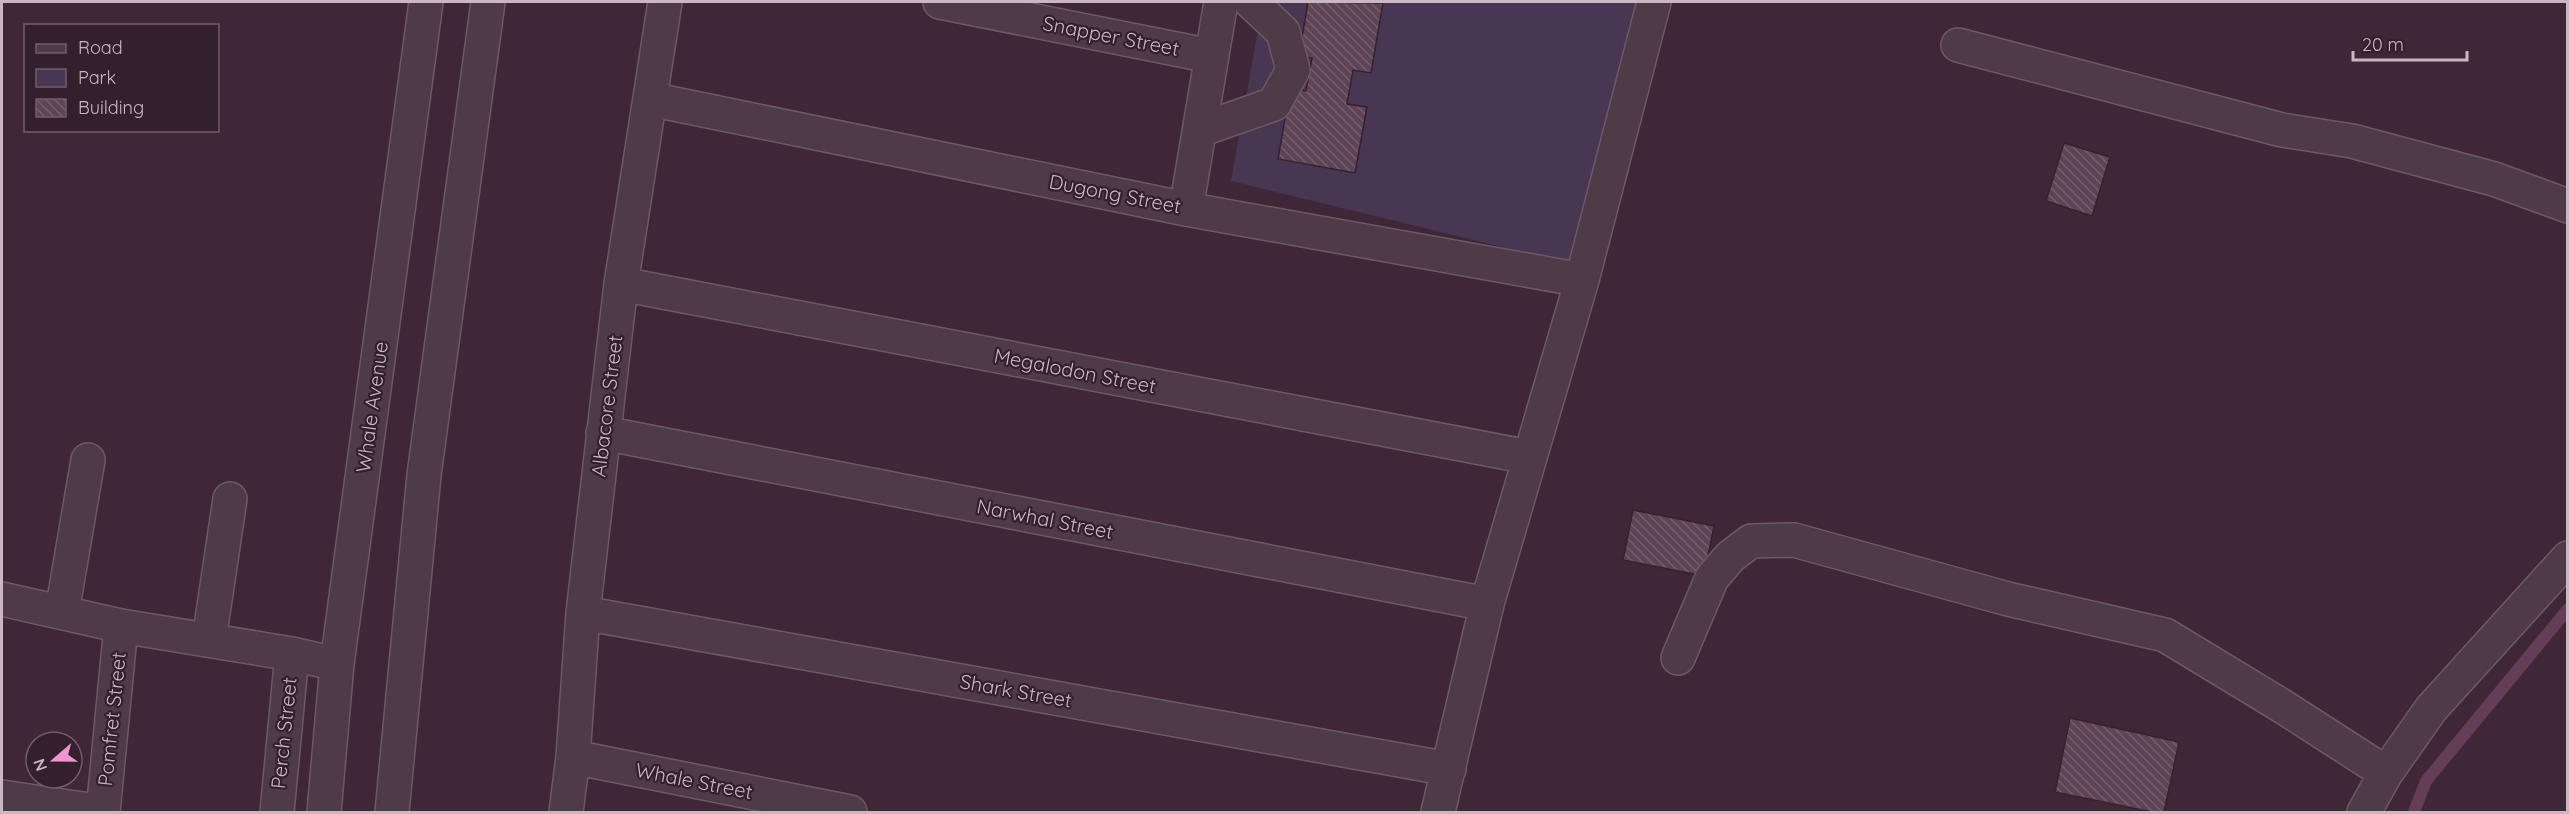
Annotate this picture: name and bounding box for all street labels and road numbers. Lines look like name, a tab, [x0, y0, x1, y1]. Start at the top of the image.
street label: Snapper Street	[1041, 10, 1182, 61]
street label: Dugong Street	[1047, 168, 1183, 219]
street label: Albacore Street	[585, 333, 628, 478]
street label: Whale Avenue	[350, 340, 393, 474]
street label: Megalodon Street	[992, 343, 1158, 399]
street label: Narwhal Street	[975, 493, 1116, 544]
street label: Pomfret Street	[92, 650, 131, 787]
street label: Shark Street	[958, 668, 1074, 713]
street label: Perch Street	[265, 676, 302, 790]
street label: Whale Street	[633, 757, 755, 804]

